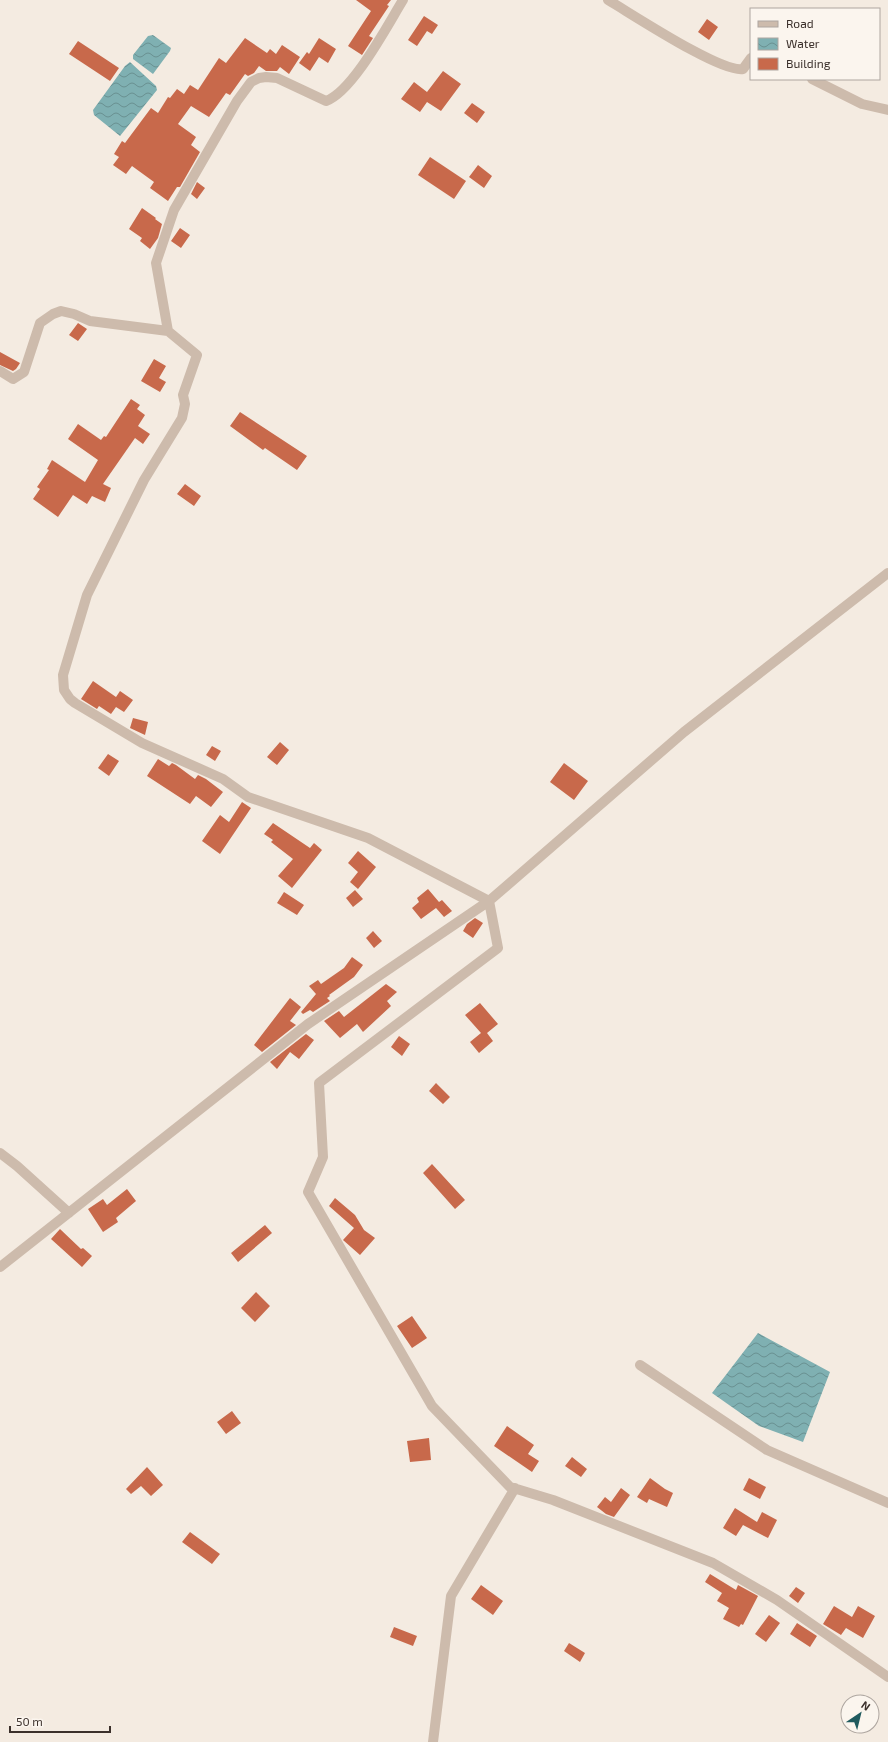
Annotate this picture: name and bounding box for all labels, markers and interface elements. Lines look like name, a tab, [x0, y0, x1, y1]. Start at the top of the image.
legend	[750, 8, 880, 80]
text: Road	[786, 16, 814, 30]
text: Water	[786, 36, 820, 50]
text: Building	[786, 56, 831, 70]
north arrow	[840, 1694, 880, 1734]
text: N	[859, 1698, 873, 1713]
scale bar	[10, 1708, 110, 1734]
text: 50 m	[16, 1714, 43, 1728]

